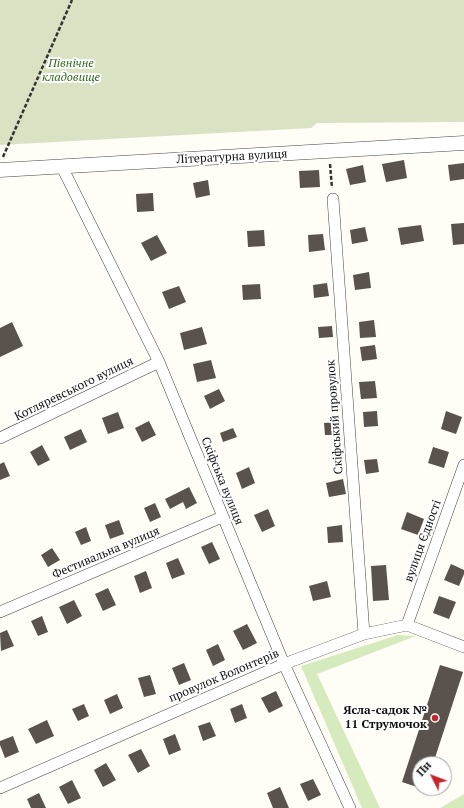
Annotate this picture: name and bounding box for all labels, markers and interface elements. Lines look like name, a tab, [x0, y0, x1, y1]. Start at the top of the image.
park label: Північне кладовище	[42, 57, 100, 85]
street label: Літературна вулиця	[176, 147, 288, 167]
street label: Котляревського вулиця	[12, 354, 136, 424]
street label: Скіфський провулок	[324, 359, 346, 475]
street label: Скіфська вулиця	[198, 435, 246, 527]
street label: вулиця Єдності	[402, 498, 444, 584]
street label: Фестивальна вулиця	[50, 524, 162, 582]
street label: провулок Волонтерів	[167, 646, 281, 706]
place label: Ясла-садок № 11 Струмочок	[343, 704, 427, 732]
marker: Ясла-садок № 11 Струмочок	[430, 713, 440, 723]
north arrow	[412, 756, 452, 796]
text: Пн	[413, 758, 434, 779]

